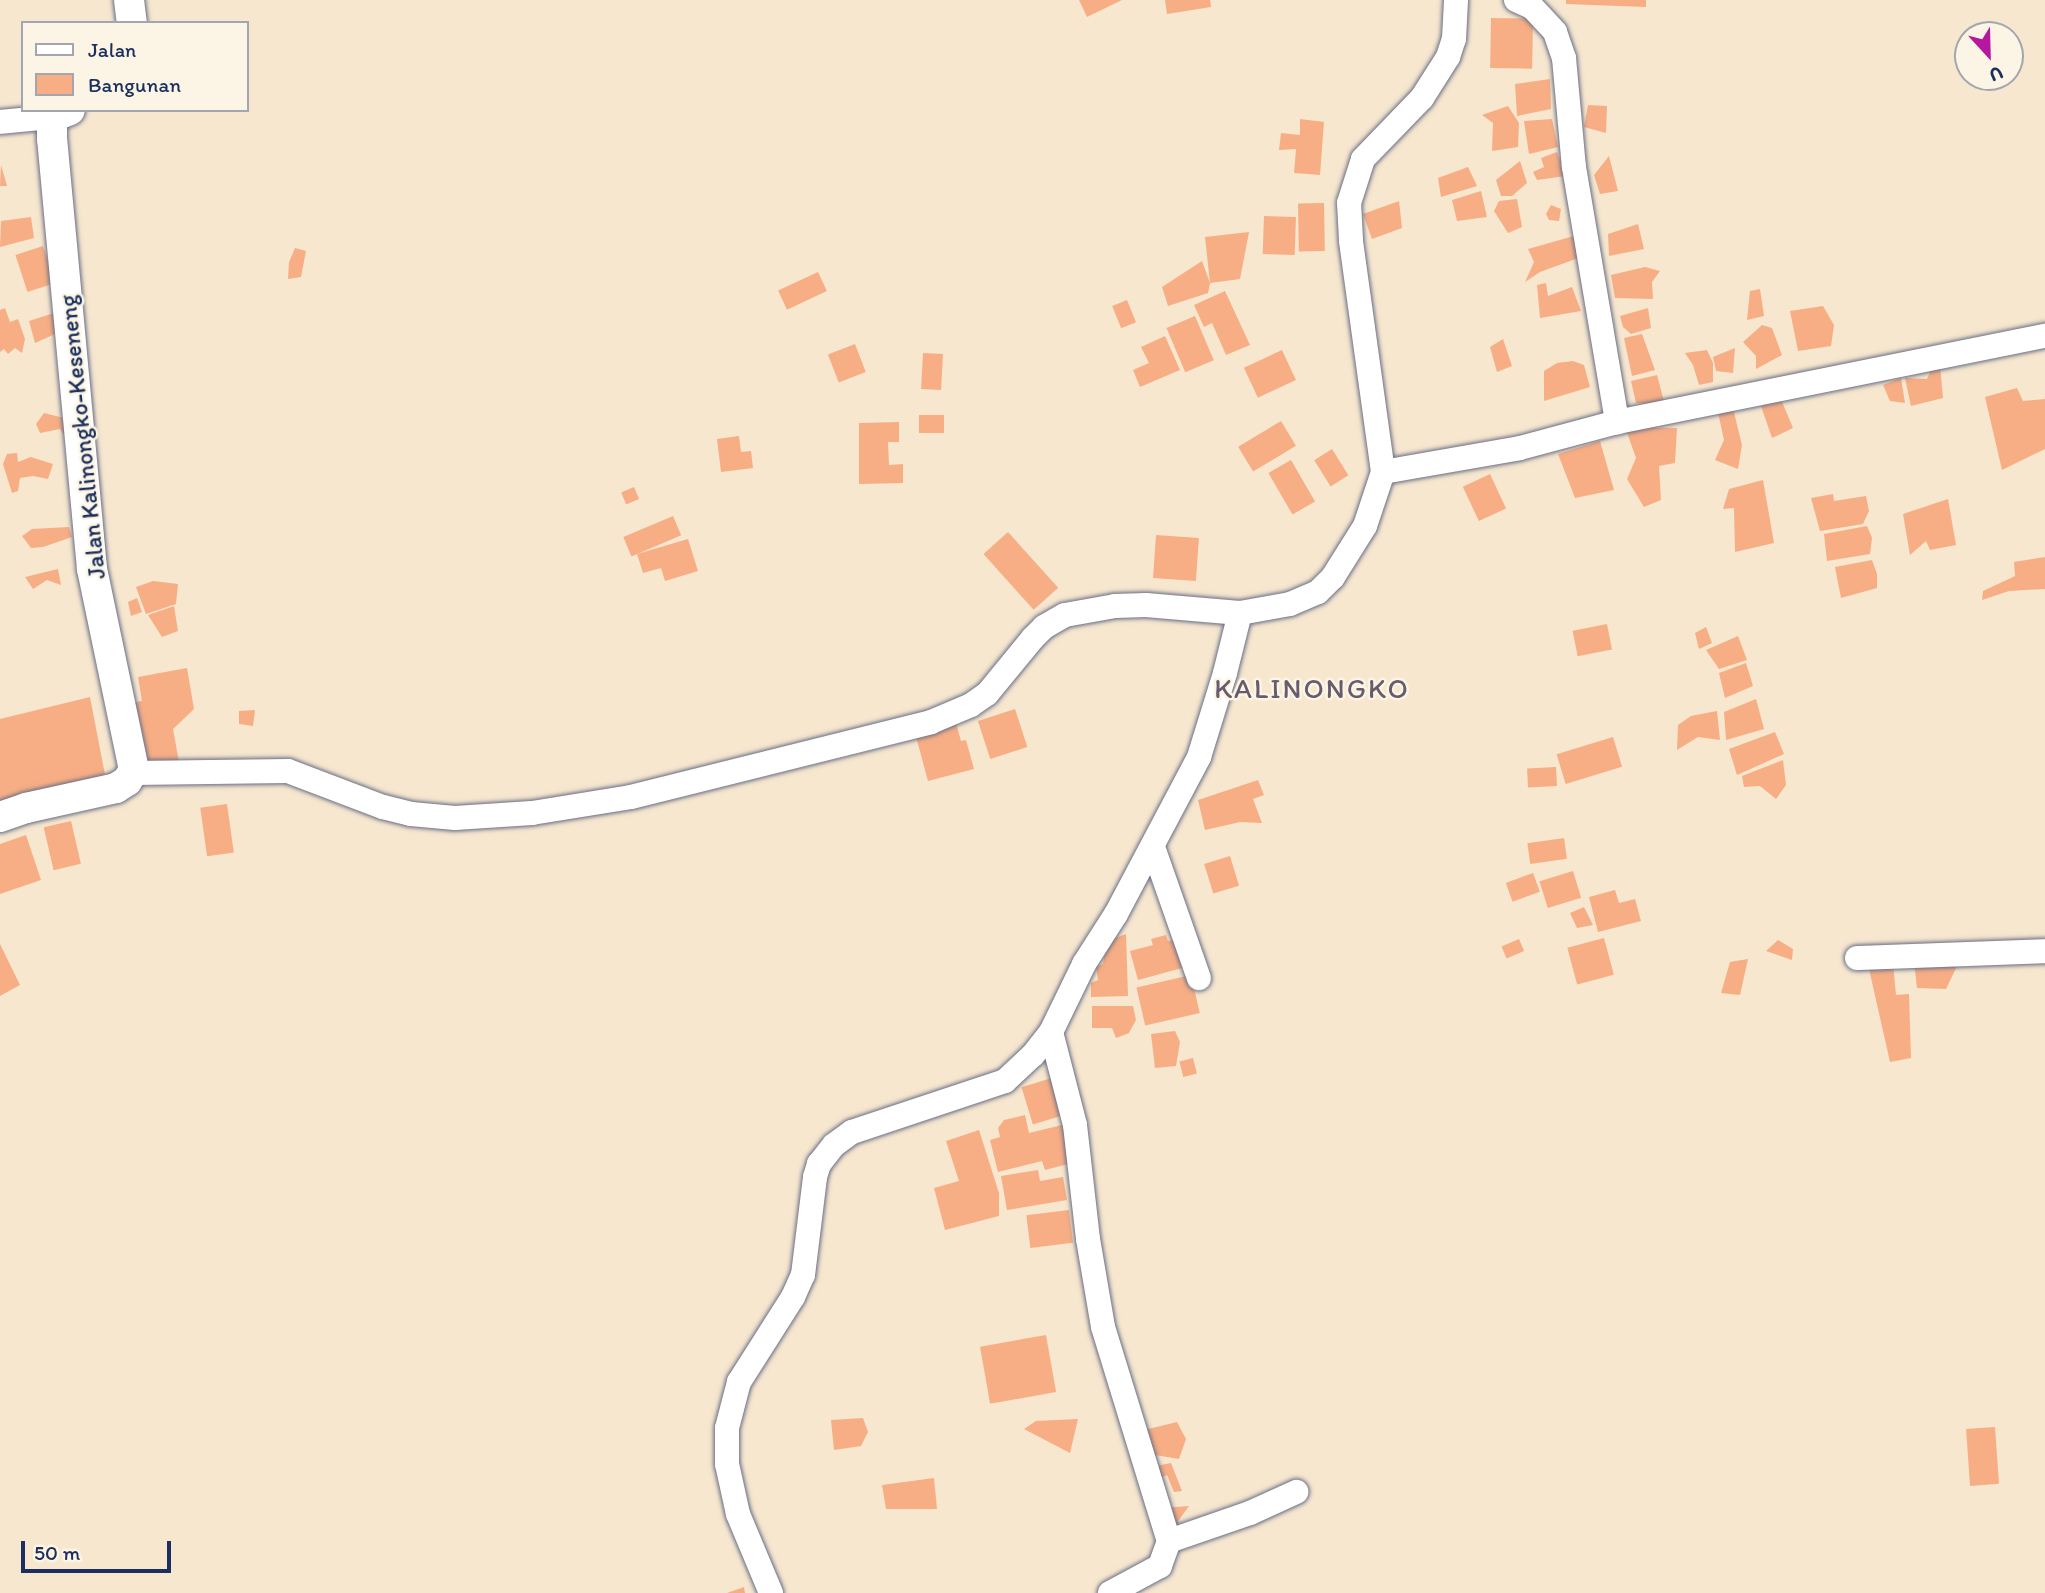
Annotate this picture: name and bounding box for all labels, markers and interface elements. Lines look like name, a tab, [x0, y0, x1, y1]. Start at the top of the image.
legend	[21, 21, 248, 112]
north arrow	[1954, 21, 2024, 91]
text: Jalan	[88, 37, 136, 62]
text: U	[1986, 61, 2006, 87]
text: Bangunan	[88, 72, 181, 97]
street label: Jalan Kalinongko-Keseneng	[53, 294, 111, 580]
district label: KALINONGKO	[1217, 671, 1407, 705]
scale bar	[24, 1526, 175, 1570]
text: 50 m	[34, 1540, 80, 1565]

